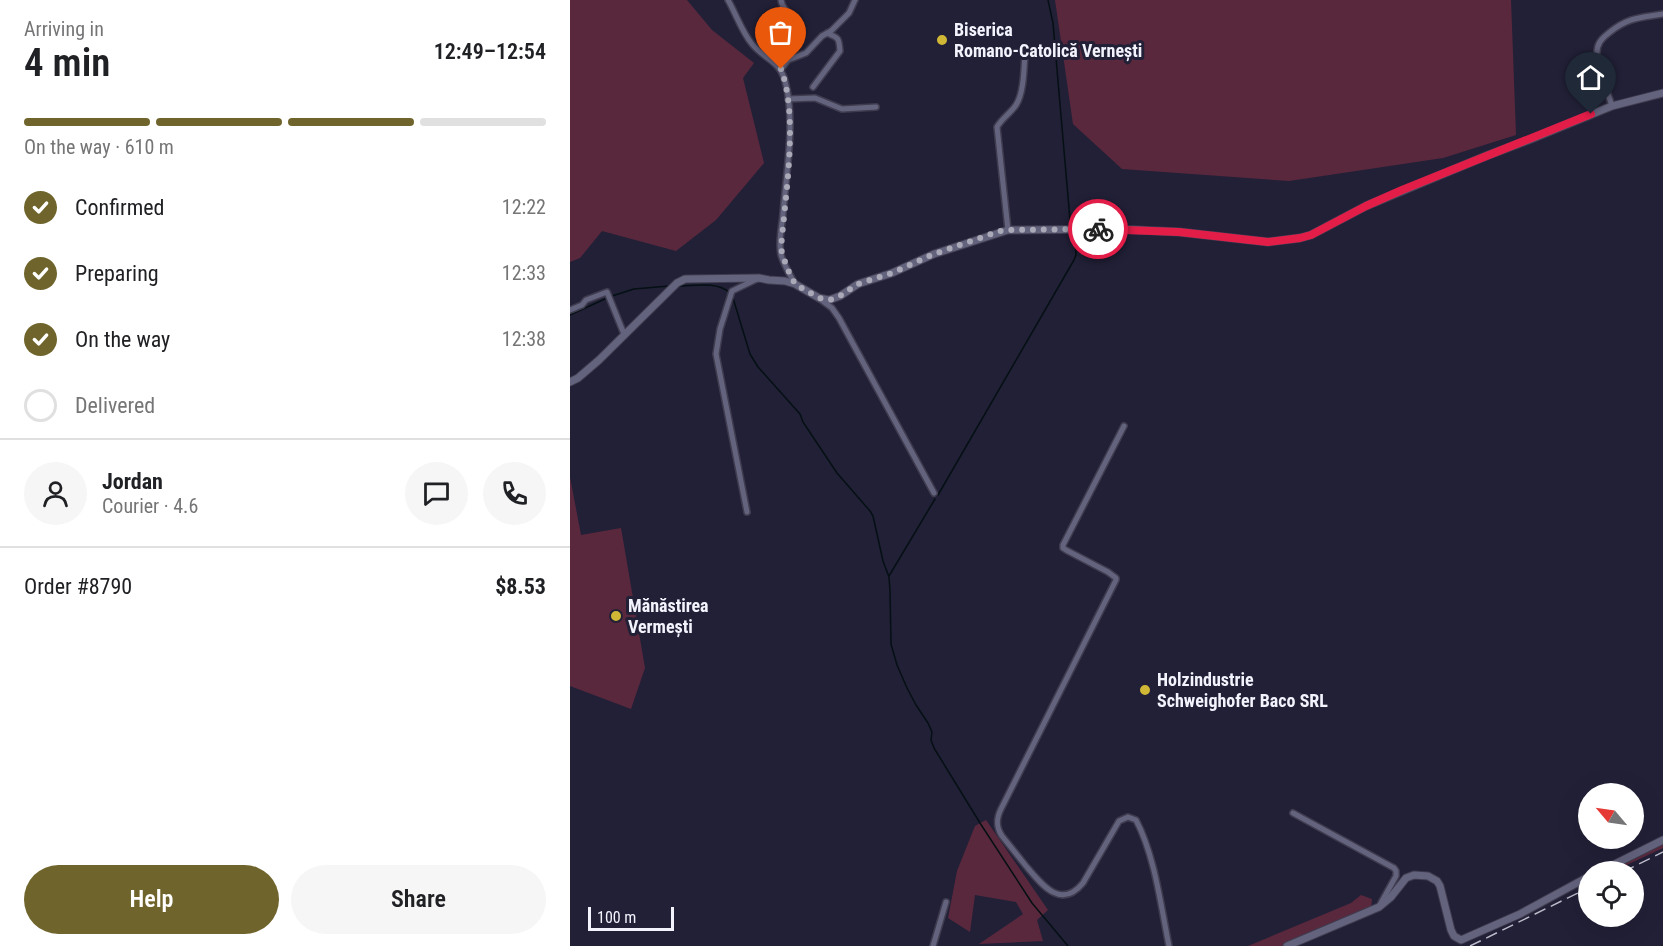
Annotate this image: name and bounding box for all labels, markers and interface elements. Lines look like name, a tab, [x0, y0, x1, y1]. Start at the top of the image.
pin	[755, 7, 806, 69]
icon: bag	[764, 16, 797, 49]
text: Arriving in	[24, 17, 104, 41]
place label: Biserica Romano-Catolică Vernești	[954, 19, 1142, 62]
marker: Biserica Romano-Catolică Vernești	[935, 33, 949, 47]
text: 12:49–12:54	[434, 39, 546, 64]
text: 4 min	[24, 40, 110, 86]
pin	[1565, 52, 1616, 114]
icon: home	[1574, 61, 1607, 94]
text: On the way · 610 m	[24, 135, 174, 159]
icon: check	[24, 191, 57, 224]
text: Confirmed	[75, 195, 164, 220]
text: 12:22	[502, 195, 546, 219]
courier	[1068, 199, 1128, 259]
icon: bike	[1082, 213, 1115, 246]
icon: check	[24, 257, 57, 290]
text: Preparing	[75, 261, 159, 286]
text: 12:33	[502, 261, 546, 285]
icon: check	[24, 323, 57, 356]
text: On the way	[75, 327, 170, 352]
text: 12:38	[502, 327, 546, 351]
text: Delivered	[75, 393, 155, 418]
button: person	[24, 462, 87, 525]
button: chat	[405, 462, 468, 525]
button: phone	[483, 462, 546, 525]
text: Jordan	[102, 469, 163, 494]
text: Courier · 4.6	[102, 494, 198, 518]
text: Order #8790	[24, 574, 132, 599]
text: $8.53	[495, 574, 546, 599]
place label: Mănăstirea Vermești	[628, 595, 709, 638]
marker: Mănăstirea Vermești	[609, 609, 623, 623]
place label: Holzindustrie Schweighofer Baco SRL	[1157, 669, 1328, 711]
marker: Holzindustrie Schweighofer Baco SRL	[1138, 683, 1152, 697]
north arrow	[1578, 783, 1644, 849]
map controls	[1578, 783, 1644, 927]
button: locate	[1578, 861, 1644, 927]
button: Help	[24, 865, 279, 934]
button: Share	[291, 865, 546, 934]
scale bar	[588, 904, 674, 932]
text: 100 m	[597, 908, 636, 927]

